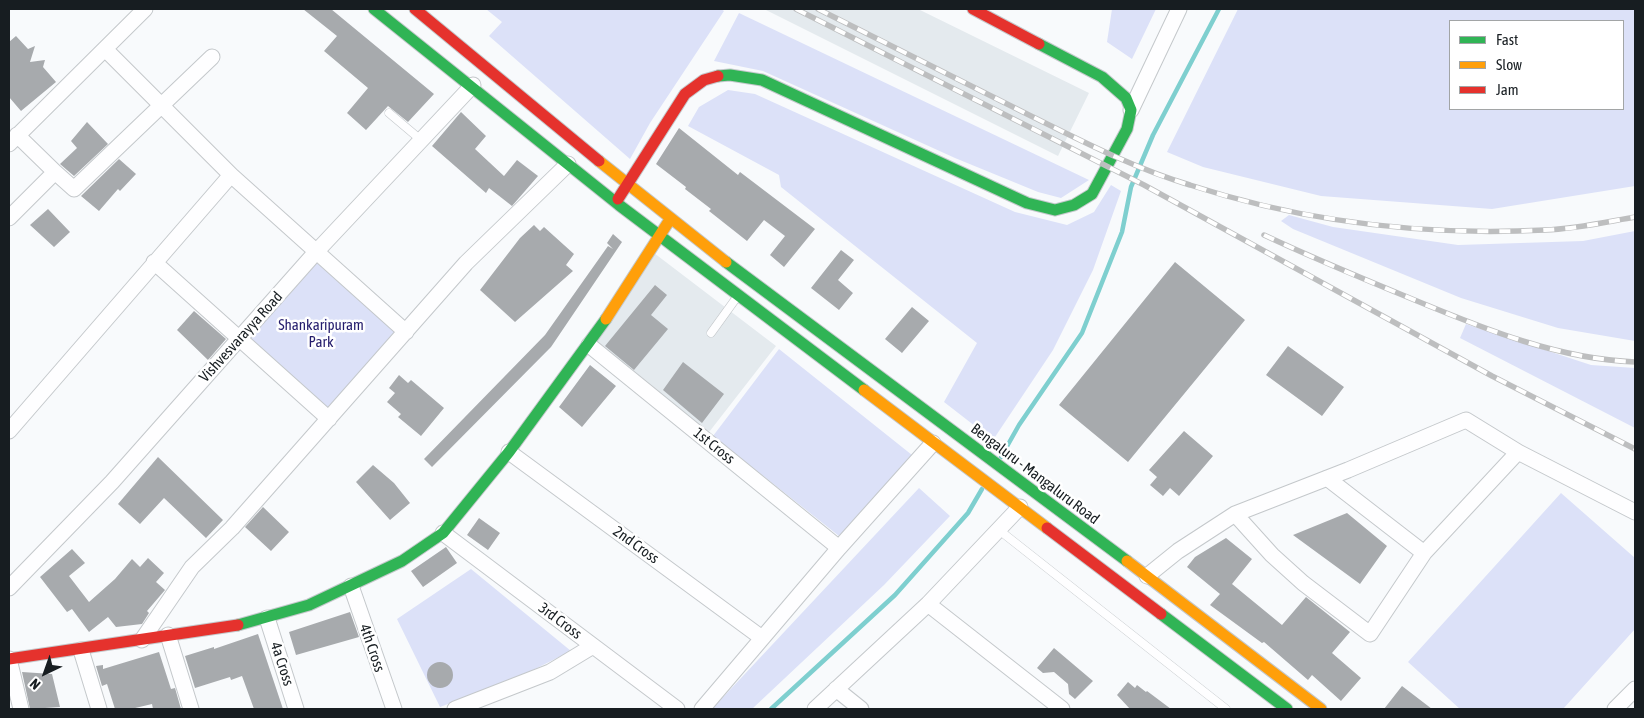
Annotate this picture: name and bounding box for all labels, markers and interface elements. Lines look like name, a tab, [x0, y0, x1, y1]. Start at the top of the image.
legend	[1449, 20, 1624, 110]
text: Fast	[1496, 31, 1518, 48]
text: Slow	[1496, 56, 1522, 73]
text: Jam	[1496, 81, 1519, 98]
street label: Vishvesvarayya Road	[196, 288, 286, 386]
park label: Shankaripuram Park	[278, 316, 364, 351]
street label: Bengaluru - Mangaluru Road	[967, 420, 1103, 528]
street label: 1st Cross	[690, 424, 738, 468]
street label: 2nd Cross	[610, 522, 662, 568]
street label: 3rd Cross	[535, 599, 585, 643]
street label: 4th Cross	[355, 622, 389, 674]
street label: 4a Cross	[267, 640, 297, 688]
north arrow	[20, 648, 70, 698]
text: N	[27, 675, 43, 693]

